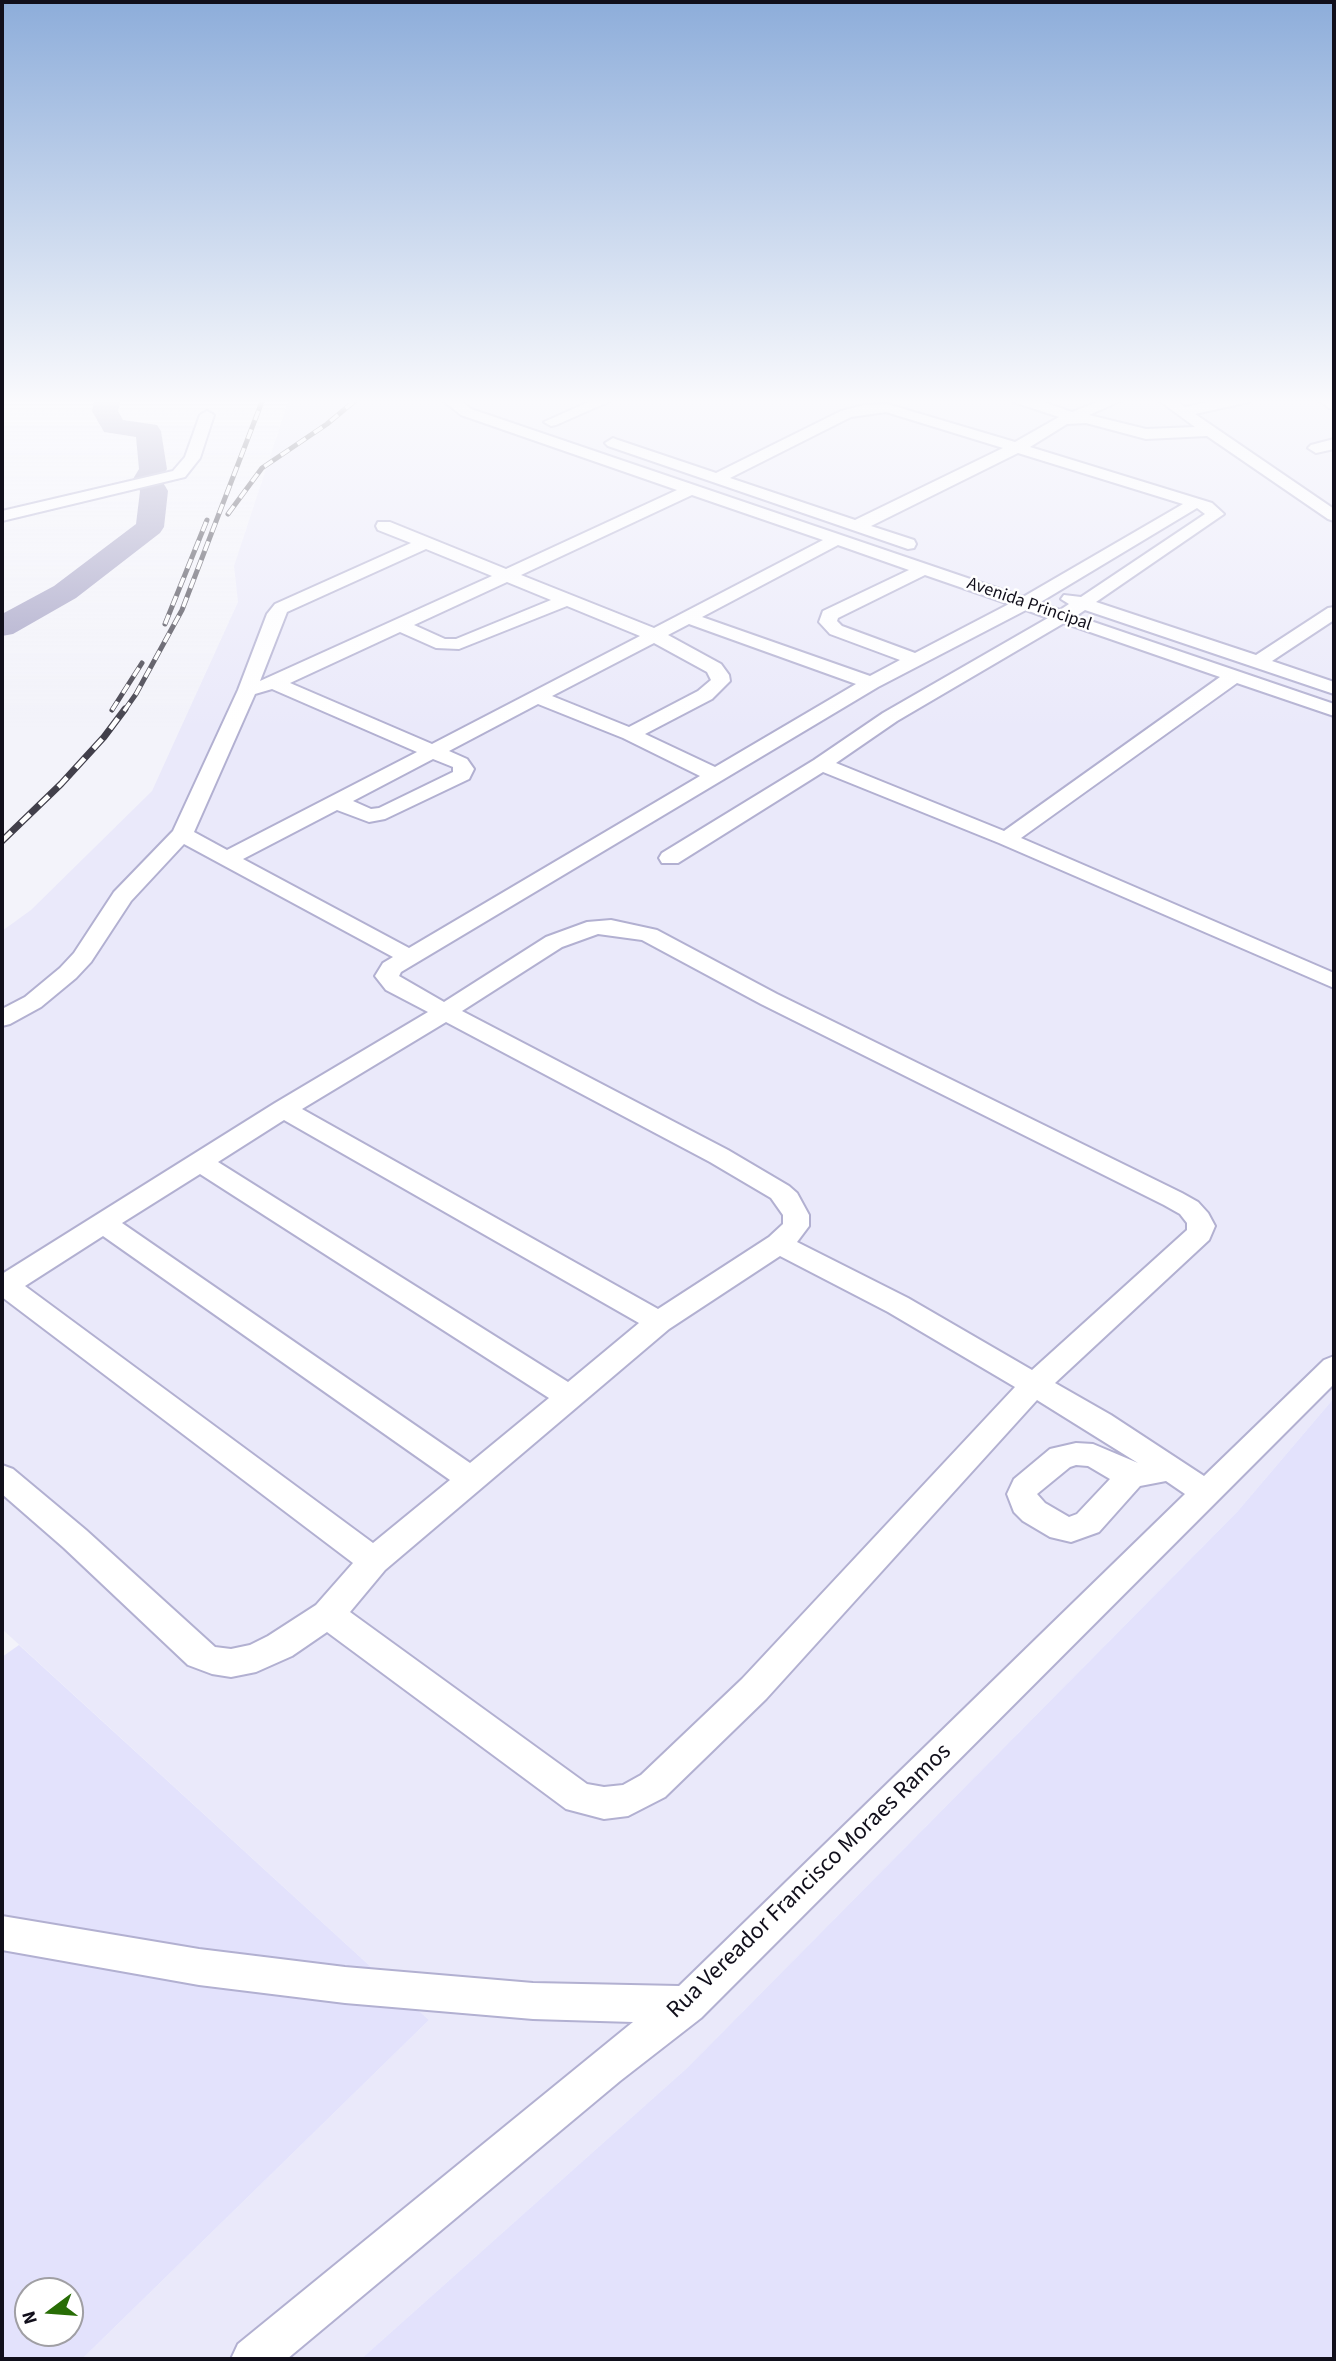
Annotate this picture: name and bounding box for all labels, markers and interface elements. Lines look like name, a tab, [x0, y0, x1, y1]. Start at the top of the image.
street label: Avenida Principal	[964, 574, 1094, 636]
street label: Rua Vereador Francisco Moraes Ramos	[662, 1738, 958, 2026]
north arrow	[14, 2277, 84, 2347]
text: N	[16, 2308, 45, 2327]

